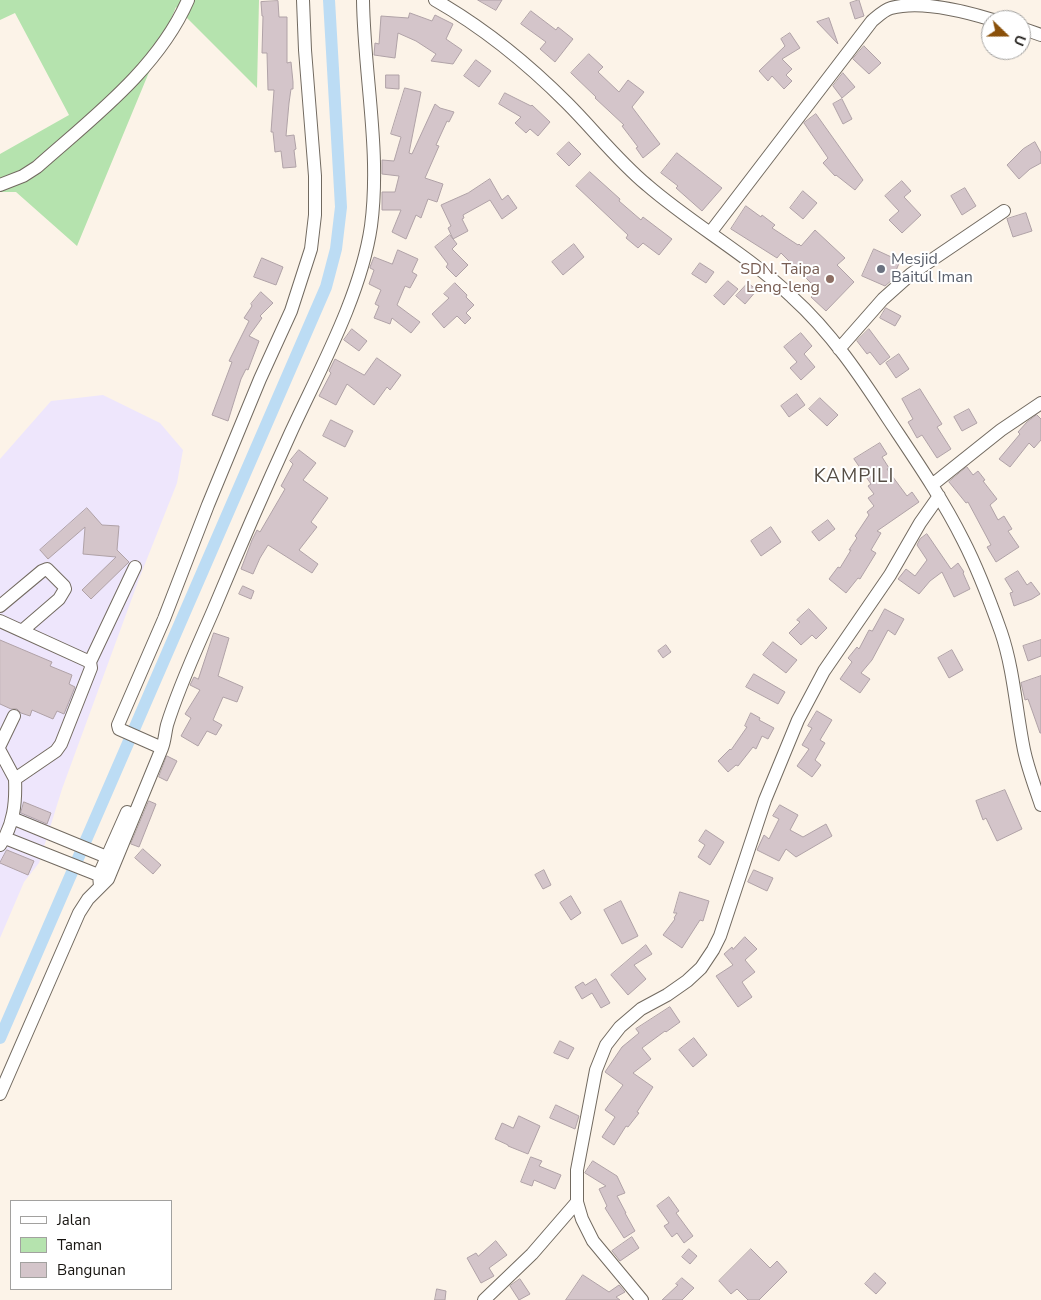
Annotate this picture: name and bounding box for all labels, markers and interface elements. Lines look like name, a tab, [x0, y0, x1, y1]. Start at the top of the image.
north arrow	[981, 10, 1031, 60]
text: U	[1009, 32, 1030, 49]
place label: Mesjid Baitul Iman	[891, 250, 973, 288]
place label: SDN. Taipa Leng-leng	[740, 260, 820, 298]
marker: Mesjid Baitul Iman	[875, 263, 887, 275]
marker: SDN. Taipa Leng-leng	[824, 273, 836, 285]
district label: KAMPILI	[813, 466, 895, 488]
legend	[10, 1200, 172, 1290]
text: Jalan	[57, 1210, 91, 1230]
text: Taman	[57, 1235, 102, 1255]
text: Bangunan	[57, 1260, 126, 1280]

